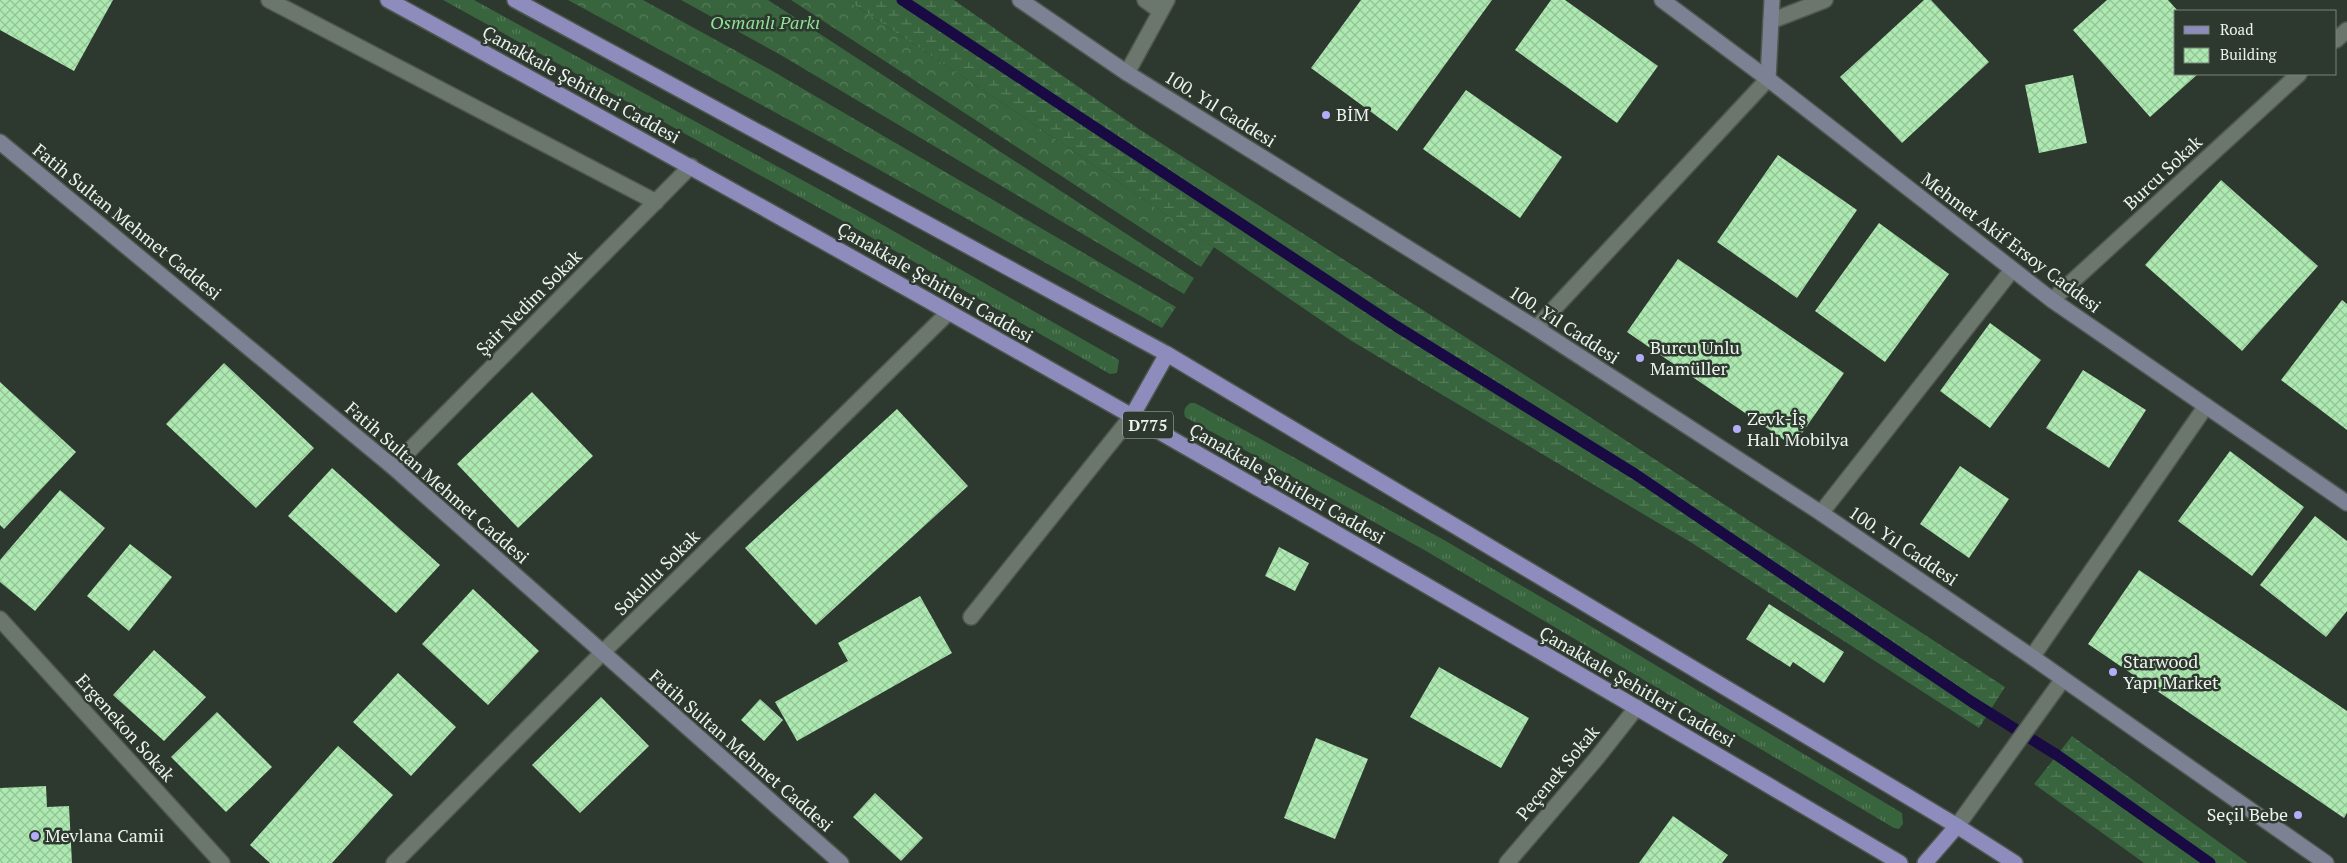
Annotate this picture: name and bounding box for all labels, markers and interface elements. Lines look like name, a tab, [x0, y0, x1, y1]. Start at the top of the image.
park label: Osmanlı Parkı	[710, 10, 820, 34]
legend	[2174, 10, 2337, 75]
text: Road	[2220, 19, 2253, 39]
street label: Çanakkale Şehitleri Caddesi	[478, 20, 685, 149]
text: Building	[2220, 44, 2278, 64]
street label: 100. Yıl Caddesi	[1160, 64, 1281, 152]
place label: BİM	[1336, 102, 1369, 126]
marker: BİM	[1320, 109, 1332, 121]
street label: Burcu Sokak	[2118, 129, 2207, 215]
street label: Fatih Sultan Mehmet Caddesi	[28, 138, 227, 305]
street label: Mehmet Akif Ersoy Caddesi	[1917, 167, 2106, 318]
street label: Çanakkale Şehitleri Caddesi	[833, 216, 1038, 348]
street label: Şair Nedim Sokak	[470, 244, 587, 360]
street label: 100. Yıl Caddesi	[1505, 279, 1624, 369]
place label: Burcu Unlu Mamüller	[1650, 335, 1740, 380]
marker: Burcu Unlu Mamüller	[1634, 352, 1646, 364]
street label: Fatih Sultan Mehmet Caddesi	[341, 396, 535, 569]
place label: Zevk-İş Halı Mobilya	[1747, 406, 1849, 451]
road number: D775	[1123, 412, 1173, 438]
street label: Çanakkale Şehitleri Caddesi	[1185, 417, 1390, 549]
marker: Zevk-İş Halı Mobilya	[1731, 423, 1743, 435]
street label: 100. Yıl Caddesi	[1844, 500, 1963, 591]
street label: Sokullu Sokak	[608, 524, 705, 620]
street label: Çanakkale Şehitleri Caddesi	[1535, 620, 1740, 752]
place label: Starwood Yapı Market	[2123, 649, 2219, 694]
street label: Fatih Sultan Mehmet Caddesi	[645, 664, 839, 837]
marker: Starwood Yapı Market	[2107, 666, 2119, 678]
street label: Ergenekon Sokak	[71, 668, 181, 787]
street label: Peçenek Sokak	[1510, 719, 1604, 825]
place label: Seçil Bebe	[2207, 802, 2288, 826]
marker: Seçil Bebe	[2292, 809, 2304, 821]
place label: Mevlana Camii	[45, 823, 164, 847]
marker: Mevlana Camii	[29, 830, 41, 842]

